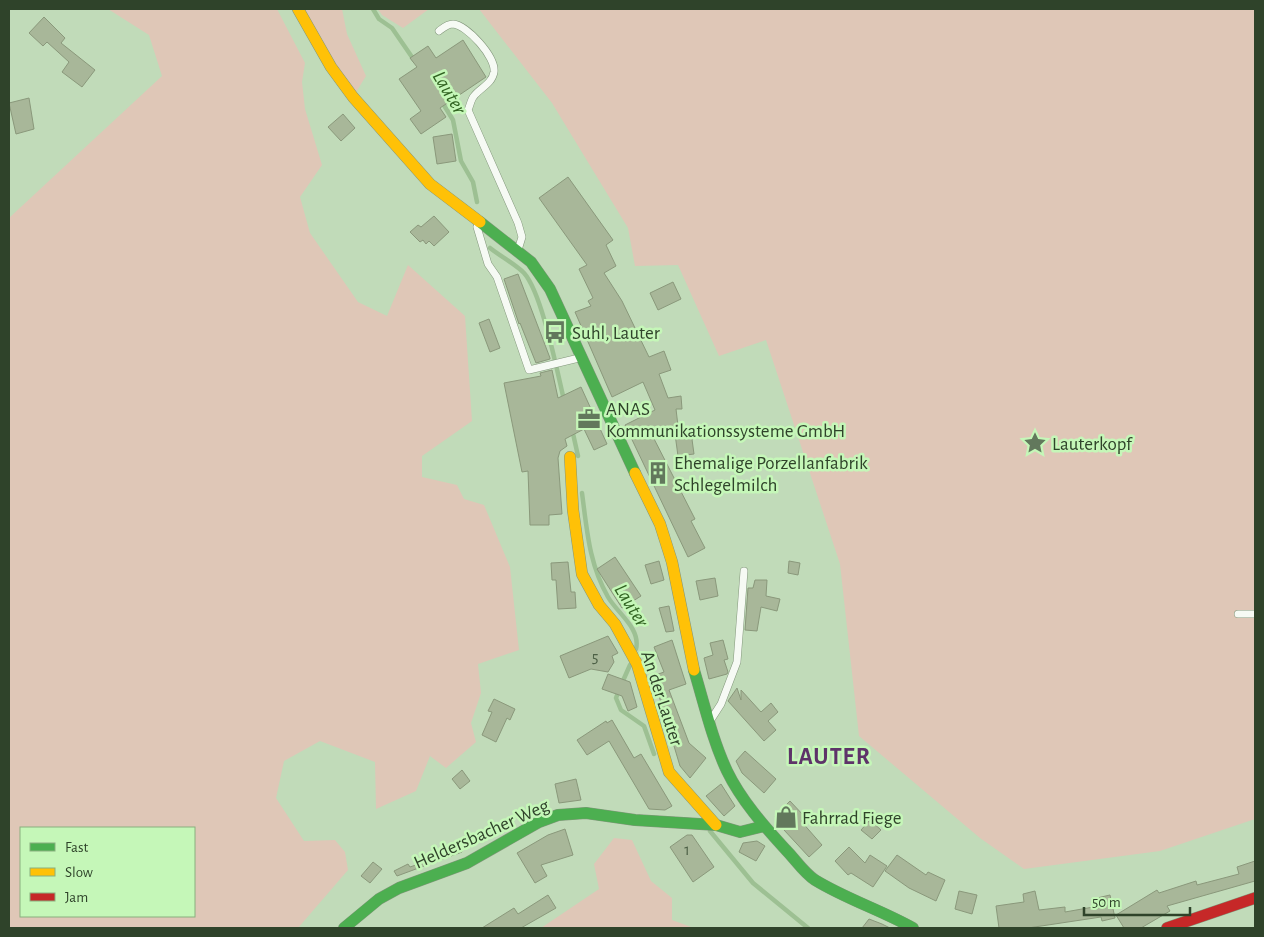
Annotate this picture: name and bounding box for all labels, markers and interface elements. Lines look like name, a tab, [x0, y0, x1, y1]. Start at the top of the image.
water label: Lauter	[429, 67, 470, 118]
bus stop icon: Suhl, Lauter	[542, 319, 568, 345]
place label: Suhl, Lauter	[572, 324, 660, 343]
place label: ANAS Kommunikationssysteme GmbH	[606, 400, 845, 441]
office icon: ANAS Kommunikationssysteme GmbH	[576, 406, 602, 432]
place icon: Lauterkopf	[1022, 430, 1048, 456]
place label: Lauterkopf	[1052, 435, 1133, 454]
place label: Ehemalige Porzellanfabrik Schlegelmilch	[674, 454, 868, 495]
building icon: Ehemalige Porzellanfabrik Schlegelmilch	[645, 460, 671, 486]
water label: Lauter	[610, 581, 652, 631]
house number: 5	[592, 649, 598, 665]
street label: An der Lauter	[637, 649, 686, 748]
district label: LAUTER	[787, 745, 871, 769]
street label: Heldersbacher Weg	[411, 796, 553, 873]
shop icon: Fahrrad Fiege	[773, 804, 799, 830]
place label: Fahrrad Fiege	[802, 809, 901, 828]
legend	[20, 827, 195, 917]
text: Fast	[65, 840, 89, 855]
house number: 1	[684, 842, 690, 858]
text: Slow	[65, 865, 93, 880]
scale bar	[1084, 884, 1190, 916]
text: Jam	[65, 890, 88, 905]
text: 50 m	[1092, 895, 1121, 910]

